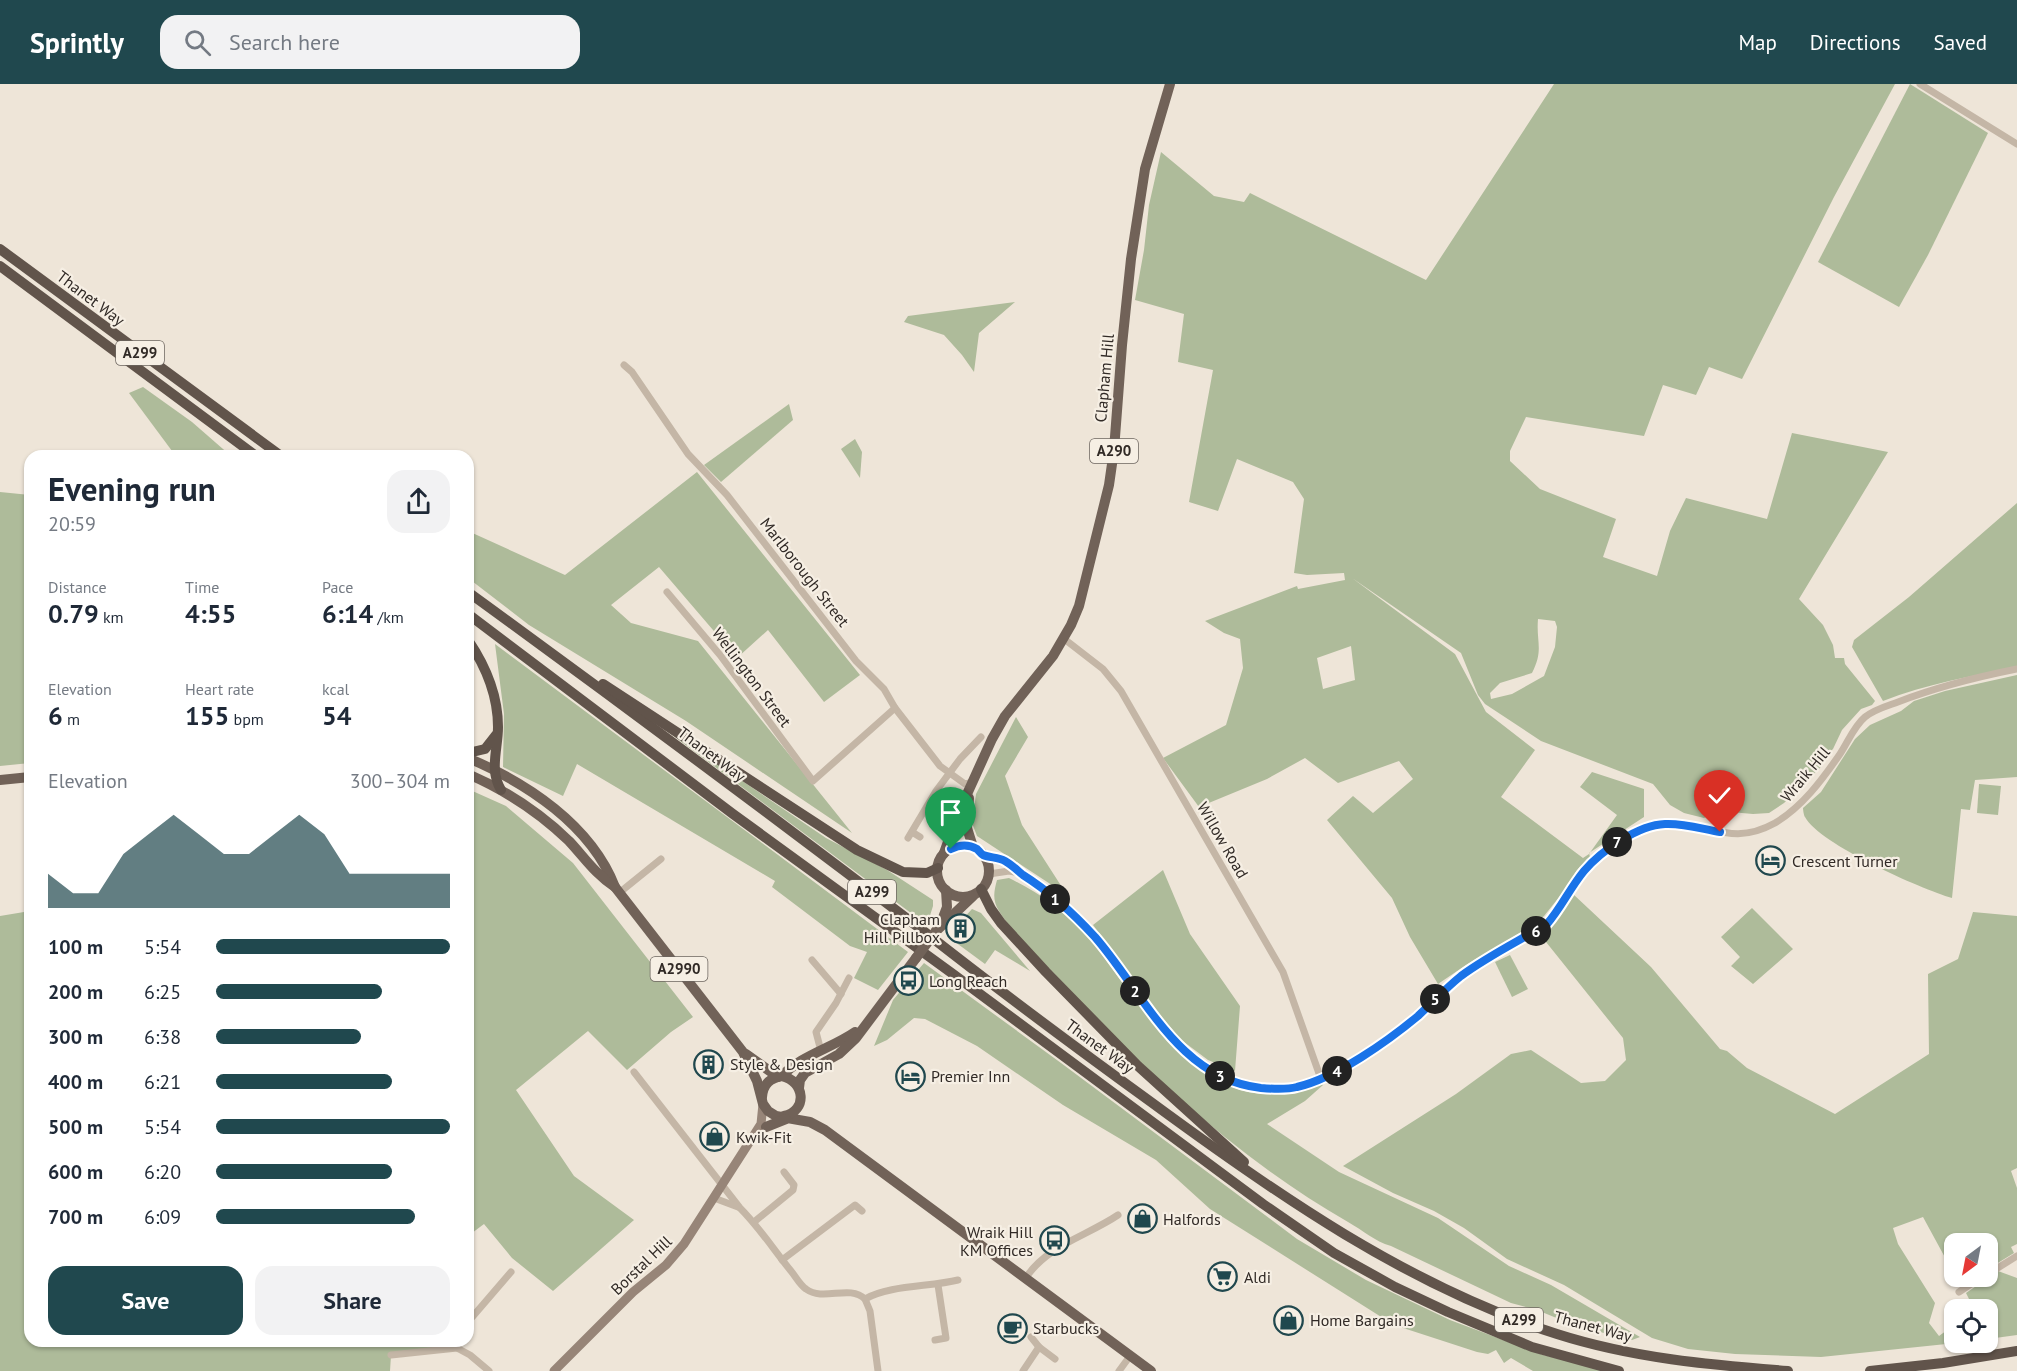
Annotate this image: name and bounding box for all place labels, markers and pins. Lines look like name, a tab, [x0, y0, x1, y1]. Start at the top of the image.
pin	[1694, 770, 1745, 832]
pin	[925, 787, 976, 849]
pin: 7	[1602, 827, 1632, 857]
hotel icon: Crescent Turner	[1755, 845, 1787, 877]
place label: Crescent Turner	[1792, 851, 1898, 871]
pin: 1	[1040, 884, 1070, 914]
place label: Clapham Hill Pillbox	[864, 909, 940, 947]
building icon: Clapham Hill Pillbox	[945, 912, 977, 944]
pin: 6	[1521, 916, 1551, 946]
bus stop icon: Long Reach	[892, 965, 924, 997]
place label: Long Reach	[929, 971, 1007, 991]
pin: 2	[1120, 976, 1150, 1006]
pin: 5	[1420, 984, 1450, 1014]
building icon: Style & Design	[693, 1048, 725, 1080]
place label: Style & Design	[730, 1054, 833, 1074]
pin: 4	[1322, 1056, 1352, 1086]
hotel icon: Premier Inn	[894, 1060, 926, 1092]
pin: 3	[1205, 1061, 1235, 1091]
place label: Premier Inn	[931, 1066, 1010, 1086]
shop icon: Kwik-Fit	[699, 1121, 731, 1153]
place label: Kwik-Fit	[736, 1127, 792, 1147]
shop icon: Halfords	[1126, 1203, 1158, 1235]
place label: Halfords	[1163, 1209, 1221, 1229]
place label: Wraik Hill KM Offices	[960, 1222, 1033, 1260]
bus stop icon: Wraik Hill KM Offices	[1038, 1225, 1070, 1257]
supermarket icon: Aldi	[1207, 1261, 1239, 1293]
place label: Aldi	[1244, 1267, 1271, 1287]
shop icon: Home Bargains	[1273, 1304, 1305, 1336]
place label: Home Bargains	[1310, 1310, 1414, 1330]
cafe icon: Starbucks	[996, 1312, 1028, 1344]
place label: Starbucks	[1033, 1318, 1099, 1338]

